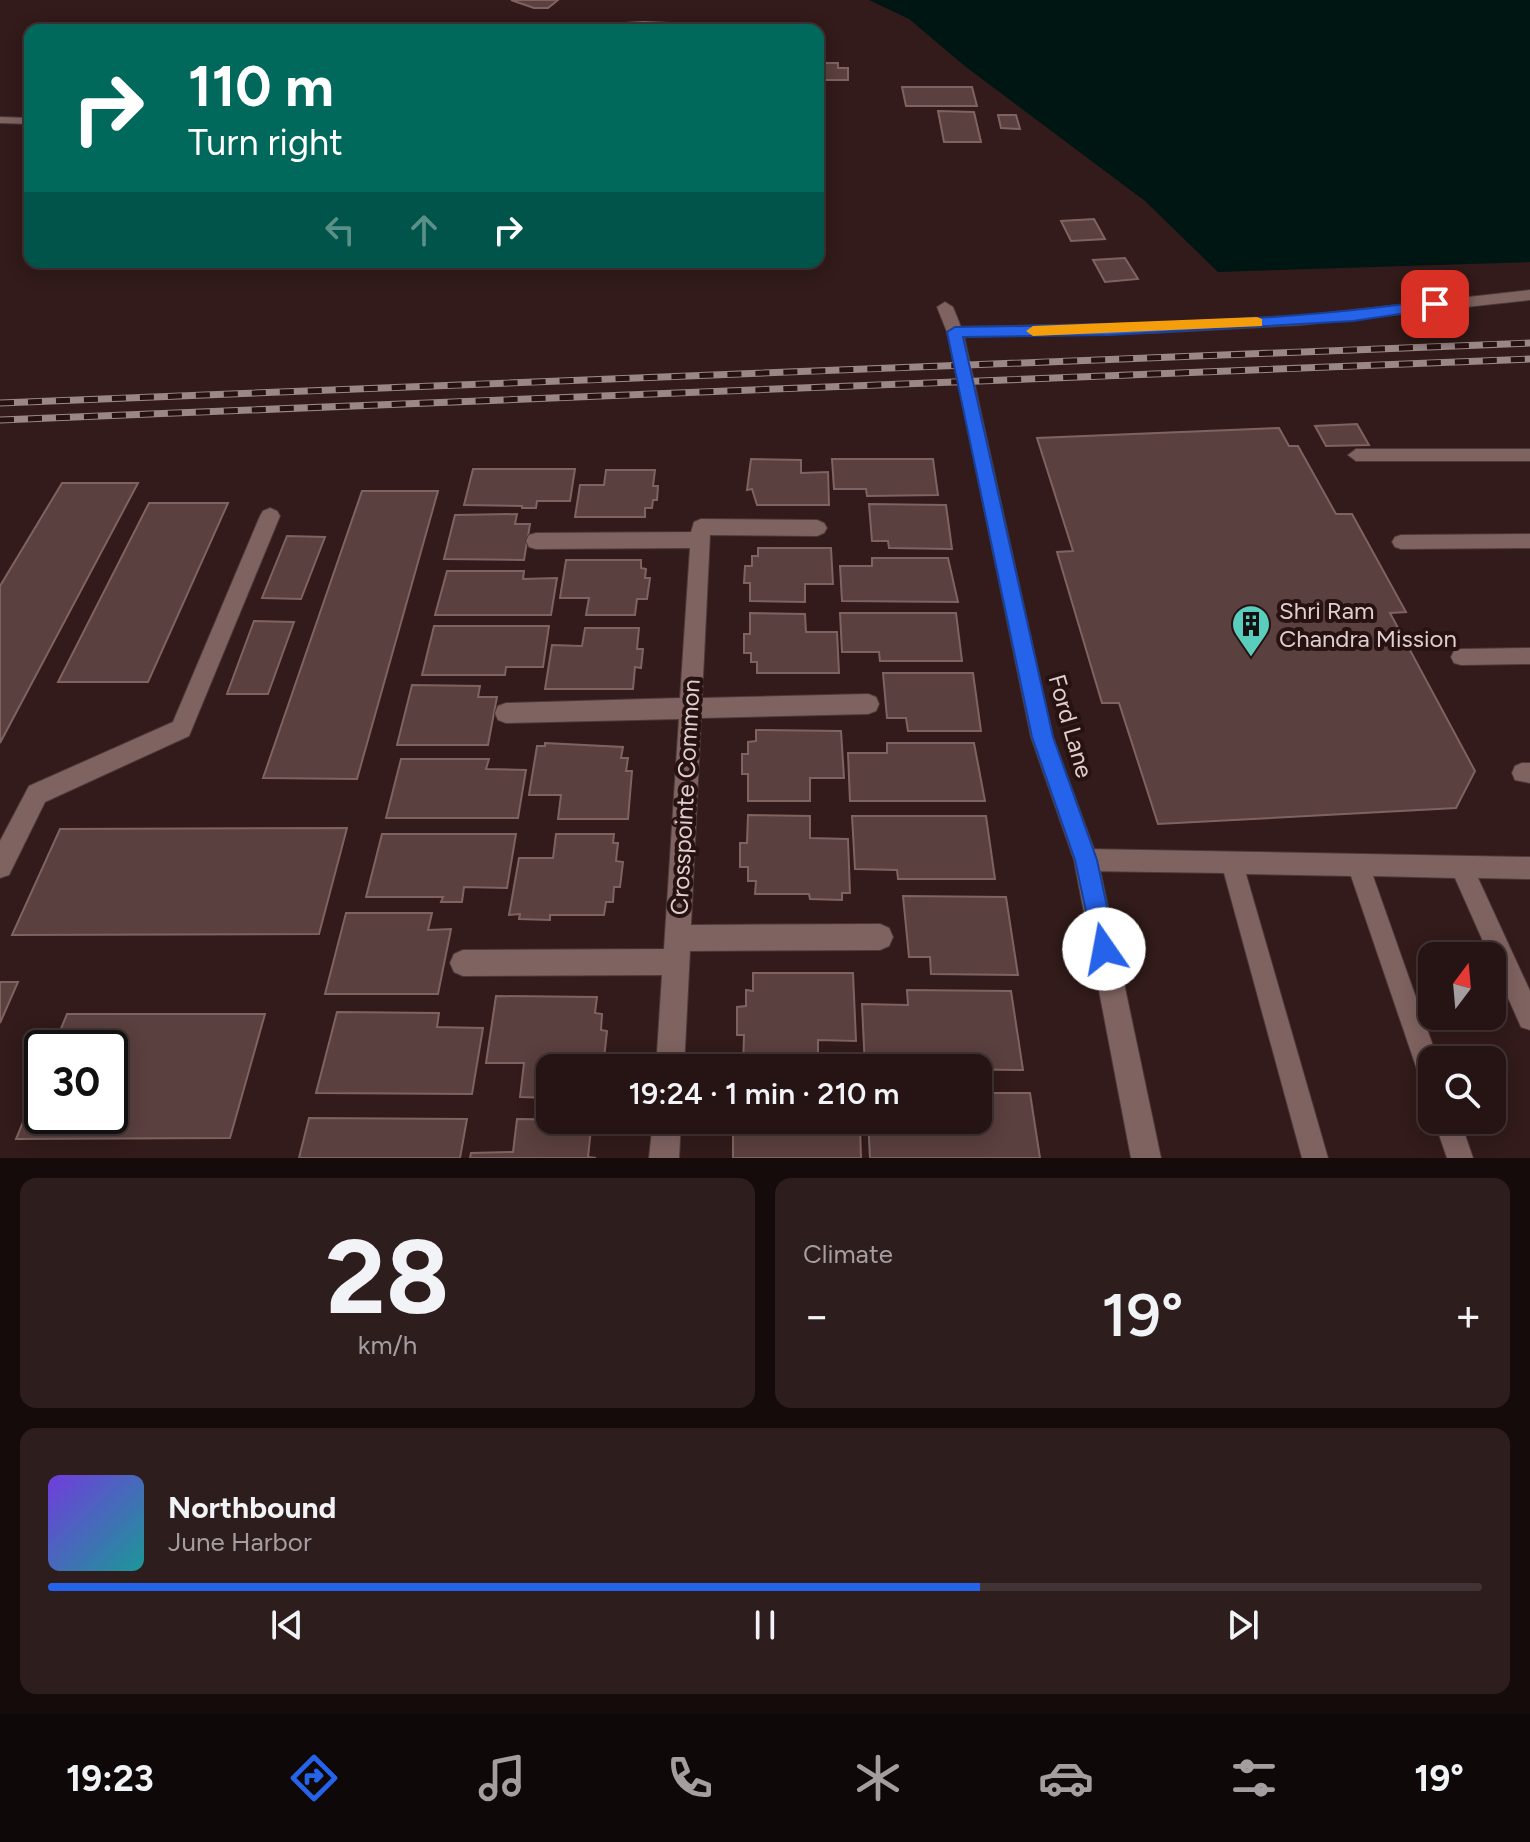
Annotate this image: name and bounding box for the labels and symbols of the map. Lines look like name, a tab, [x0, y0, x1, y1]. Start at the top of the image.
pin	[1401, 270, 1469, 338]
place label: Shri Ram Chandra Mission	[1279, 596, 1457, 653]
building icon: Shri Ram Chandra Mission	[1230, 603, 1272, 658]
street label: Ford Lane	[1042, 671, 1100, 781]
street label: Crosspointe Common	[664, 678, 706, 916]
position arrow	[1062, 907, 1146, 991]
north arrow	[1418, 942, 1506, 1030]
speed limit sign: 30	[24, 1030, 128, 1134]

